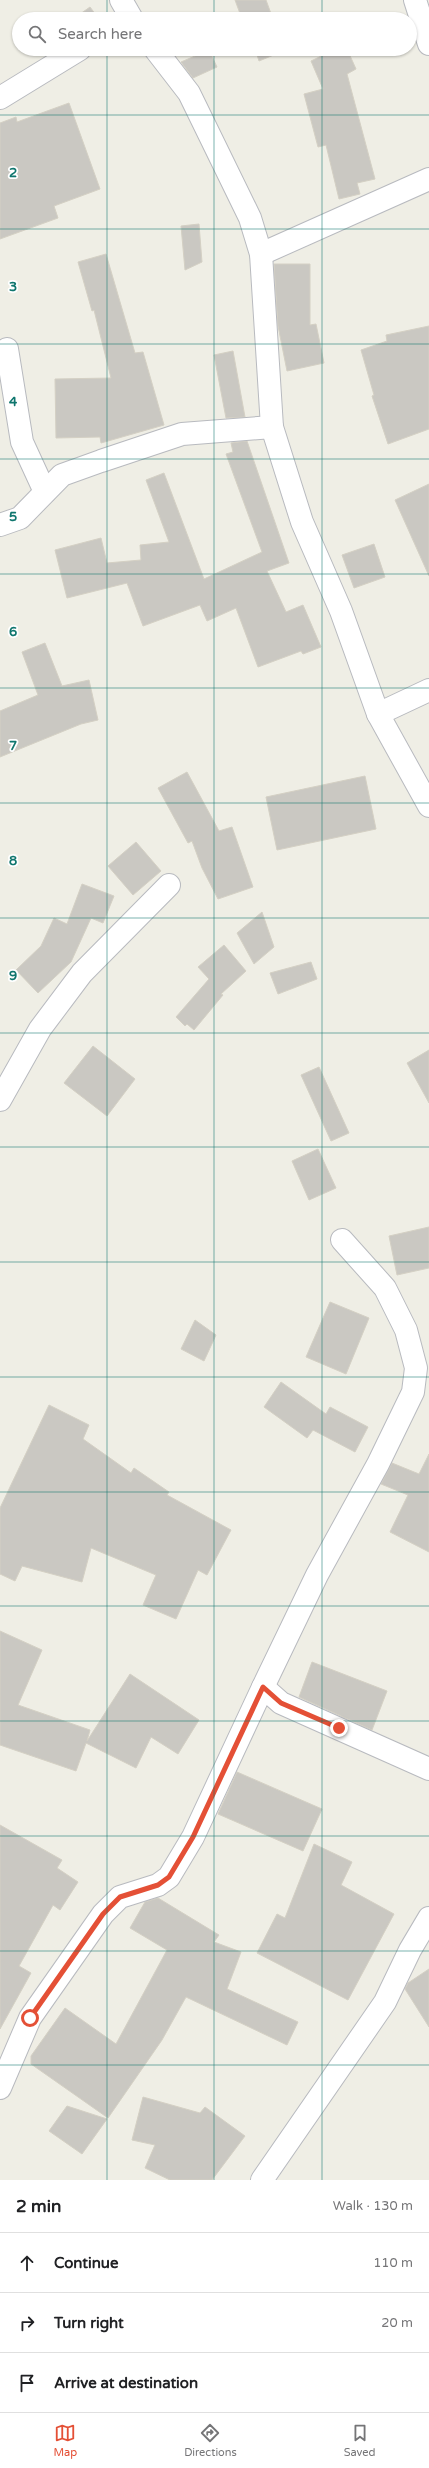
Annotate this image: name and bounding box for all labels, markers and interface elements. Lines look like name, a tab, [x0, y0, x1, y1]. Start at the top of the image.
search box	[12, 12, 417, 56]
icon: search	[26, 23, 48, 45]
text: Search here	[58, 25, 142, 43]
text: 2	[9, 165, 17, 181]
text: 3	[9, 279, 17, 295]
text: 4	[9, 394, 18, 410]
text: 5	[9, 509, 17, 525]
text: 6	[9, 624, 17, 640]
text: 7	[9, 738, 17, 754]
text: 8	[9, 853, 17, 869]
text: 9	[9, 968, 17, 984]
route end	[330, 1719, 348, 1737]
route start	[21, 2009, 39, 2027]
text: 2 min	[16, 2196, 61, 2217]
text: Walk · 130 m	[333, 2198, 413, 2214]
icon: ahead	[16, 2252, 38, 2274]
text: Continue	[54, 2254, 118, 2272]
text: 110 m	[373, 2255, 413, 2271]
icon: right	[16, 2312, 38, 2334]
text: Turn right	[54, 2314, 124, 2332]
text: 20 m	[381, 2315, 413, 2331]
icon: arrive	[16, 2372, 38, 2394]
text: Arrive at destination	[54, 2374, 198, 2392]
tab: Map	[53, 2422, 77, 2459]
tab: Directions	[184, 2422, 237, 2459]
tab: Saved	[344, 2422, 376, 2459]

